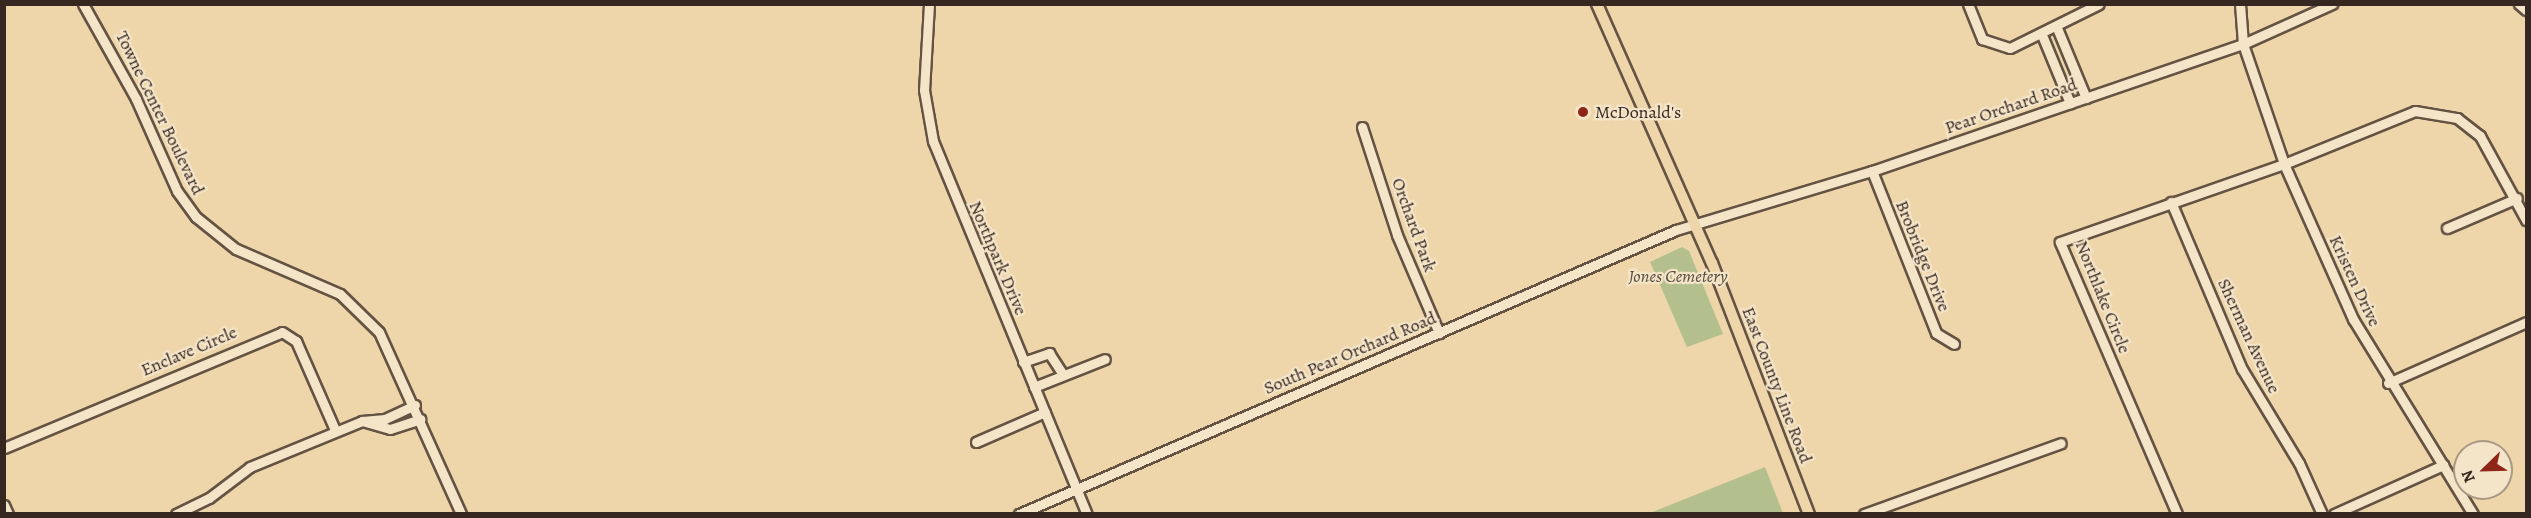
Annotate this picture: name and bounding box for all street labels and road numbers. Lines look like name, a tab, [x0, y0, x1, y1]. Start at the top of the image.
street label: Towne Center Boulevard	[111, 28, 209, 198]
street label: Pear Orchard Road	[1942, 73, 2080, 139]
street label: Orchard Park	[1387, 175, 1441, 275]
street label: Brobridge Drive	[1891, 197, 1955, 315]
street label: Northpark Drive	[964, 198, 1032, 318]
street label: Kristen Drive	[2324, 232, 2386, 330]
street label: Northlake Circle	[2071, 237, 2135, 357]
street label: Sherman Avenue	[2213, 275, 2285, 397]
street label: East County Line Road	[1737, 304, 1817, 466]
street label: South Pear Orchard Road	[1261, 307, 1439, 399]
street label: Enclave Circle	[138, 321, 240, 381]

